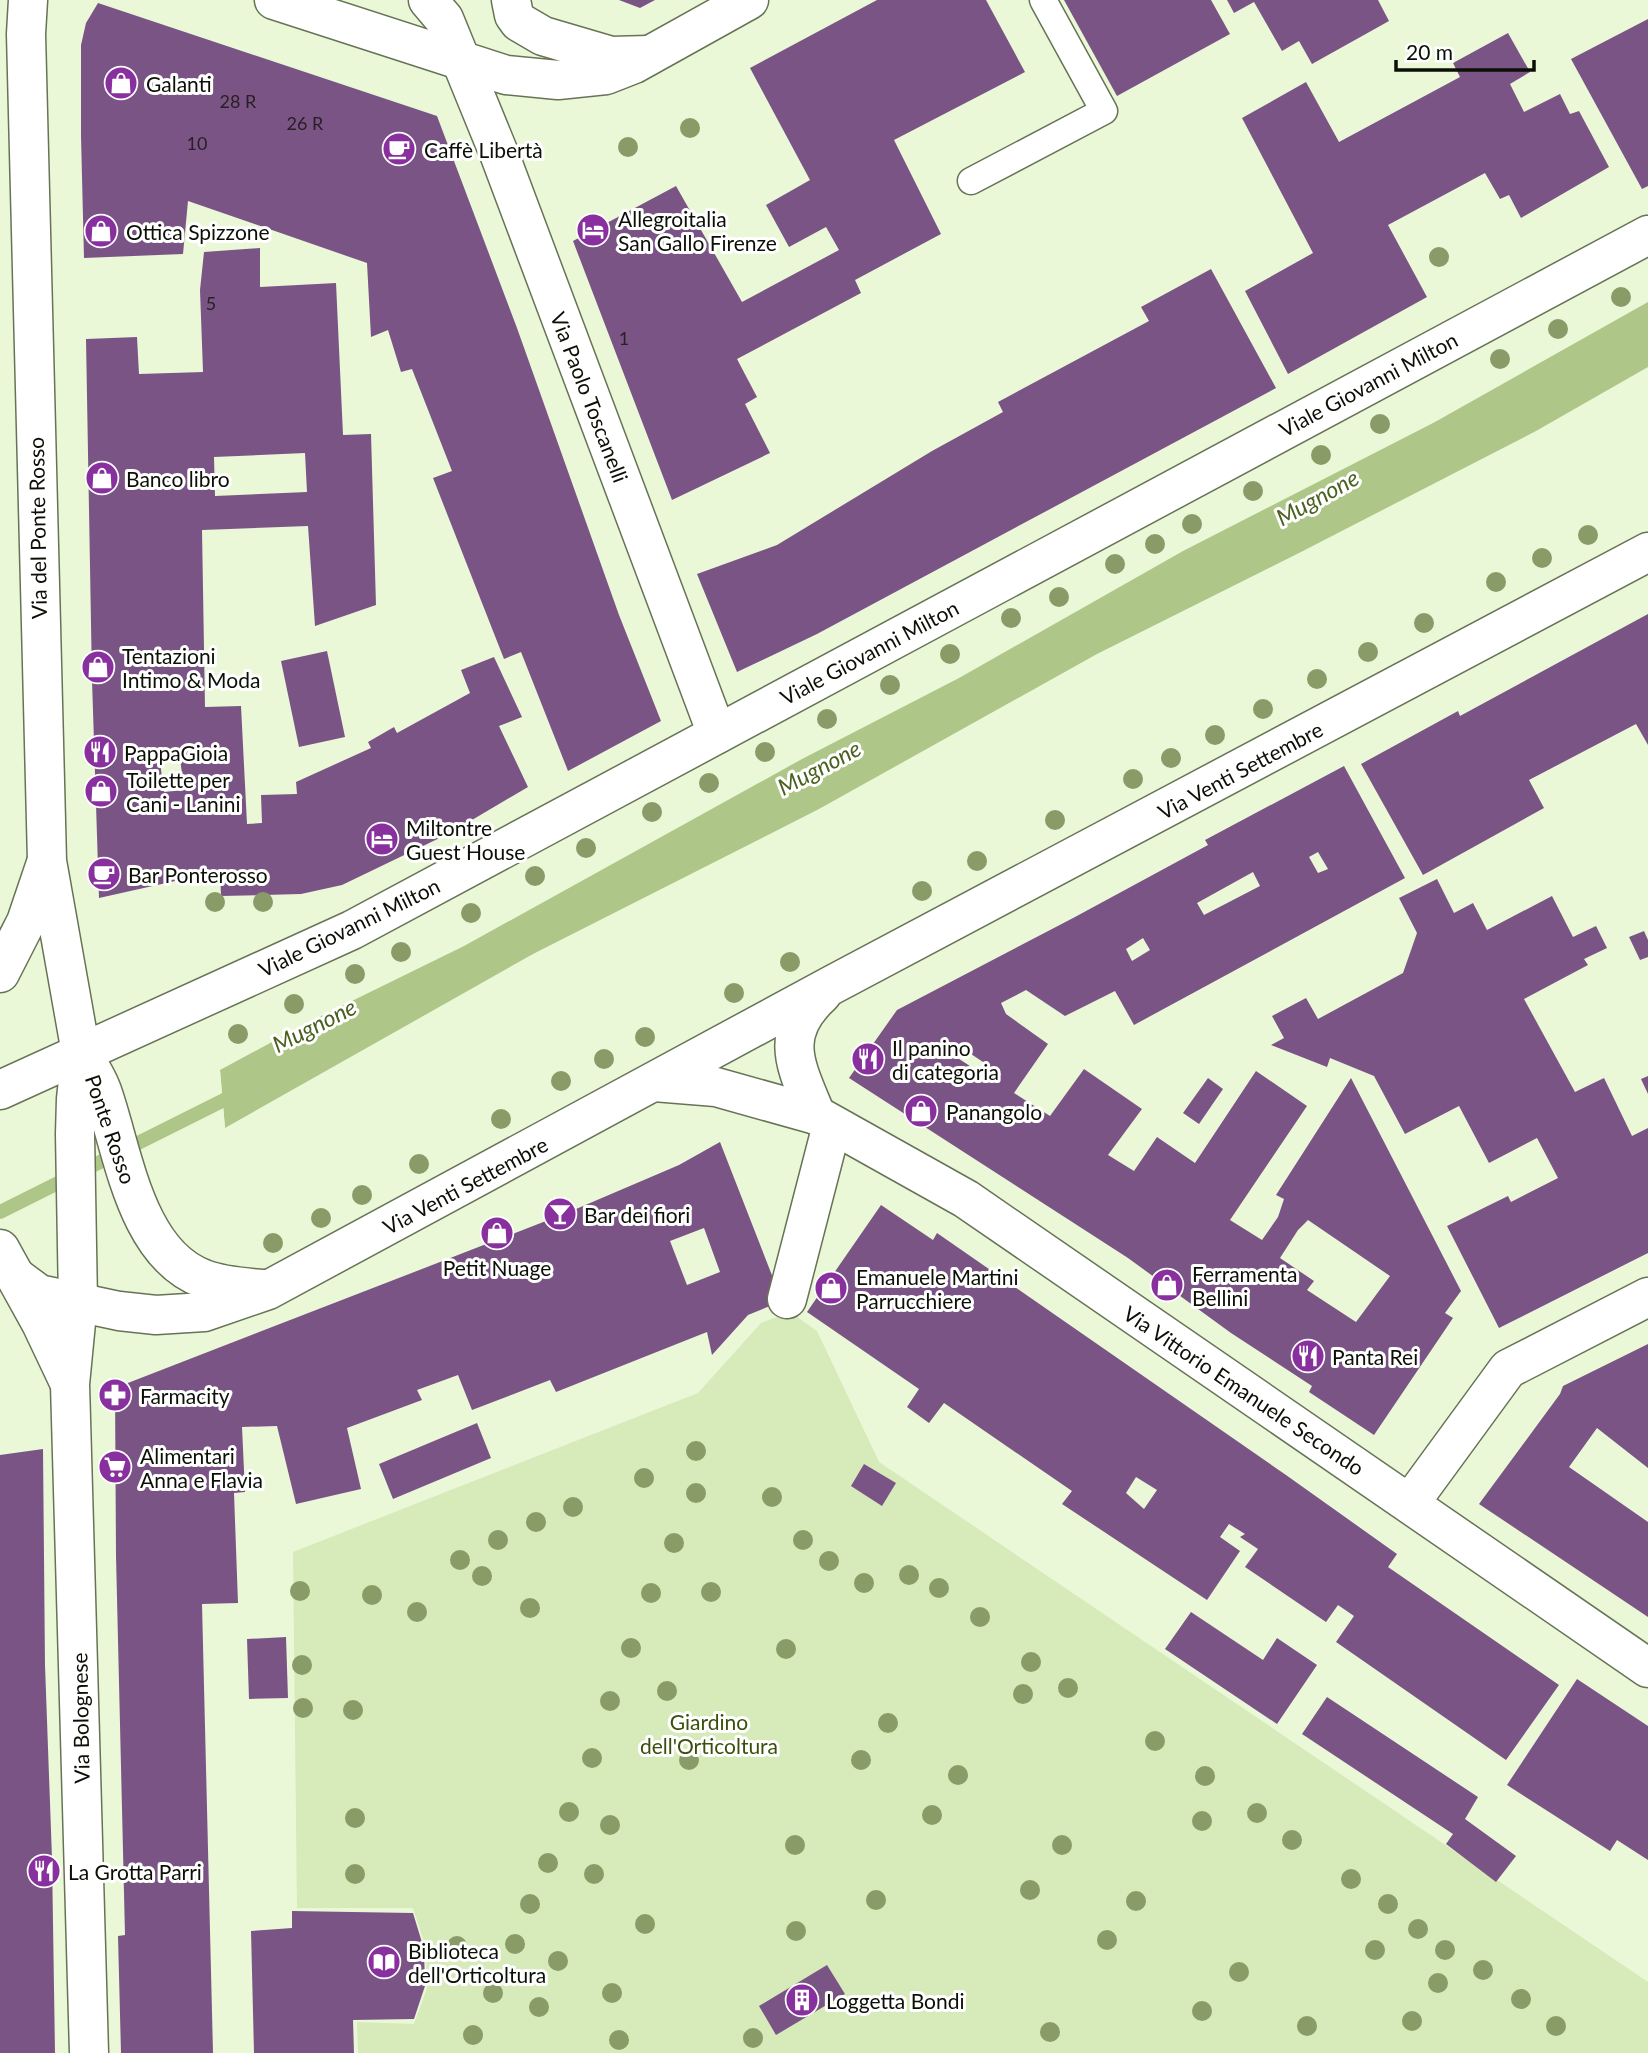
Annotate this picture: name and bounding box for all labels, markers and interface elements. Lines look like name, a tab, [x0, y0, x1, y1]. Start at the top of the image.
scale bar	[1396, 28, 1534, 72]
text: 20 m	[1406, 39, 1453, 64]
shop icon: Galanti	[102, 64, 140, 102]
place label: Galanti	[146, 71, 212, 96]
house number: 28 R	[220, 90, 257, 112]
house number: 26 R	[287, 112, 324, 134]
cafe icon: Caffè Libertà	[380, 130, 418, 168]
house number: 10	[187, 132, 207, 154]
place label: Caffè Libertà	[424, 137, 543, 162]
place label: Allegroitalia San Gallo Firenze	[618, 206, 777, 255]
hotel icon: Allegroitalia San Gallo Firenze	[574, 211, 612, 249]
shop icon: Ottica Spizzone	[82, 212, 120, 250]
place label: Ottica Spizzone	[126, 219, 270, 244]
house number: 5	[206, 292, 216, 314]
street label: Via Paolo Toscanelli	[546, 308, 634, 486]
street label: Viale Giovanni Milton	[1275, 326, 1461, 442]
house number: 1	[619, 327, 629, 349]
street label: Via del Ponte Rosso	[23, 437, 51, 619]
shop icon: Banco libro	[83, 459, 121, 497]
water label: Mugnone	[1271, 463, 1363, 531]
place label: Banco libro	[126, 466, 230, 491]
street label: Viale Giovanni Milton	[776, 594, 962, 710]
place label: Tentazioni Intimo & Moda	[122, 643, 260, 692]
shop icon: Tentazioni Intimo & Moda	[79, 648, 117, 686]
street label: Via Venti Settembre	[1153, 716, 1327, 824]
restaurant icon: PappaGioia	[81, 733, 119, 771]
water label: Mugnone	[773, 733, 865, 801]
place label: PappaGioia	[124, 740, 228, 765]
place label: Toilette per Cani - Lanini	[126, 767, 241, 816]
shop icon: Toilette per Cani - Lanini	[82, 772, 120, 810]
place label: Miltontre Guest House	[406, 815, 525, 864]
hotel icon: Miltontre Guest House	[363, 820, 401, 858]
cafe icon: Bar Ponterosso	[85, 855, 123, 893]
place label: Bar Ponterosso	[128, 862, 268, 887]
street label: Viale Giovanni Milton	[254, 872, 444, 982]
water label: Mugnone	[267, 992, 361, 1058]
place label: Il panino di categoria	[892, 1035, 999, 1084]
restaurant icon: Il panino di categoria	[849, 1040, 887, 1078]
street label: Ponte Rosso	[81, 1071, 141, 1187]
shop icon: Panangolo	[902, 1092, 940, 1130]
place label: Panangolo	[946, 1099, 1042, 1124]
street label: Via Venti Settembre	[378, 1131, 552, 1239]
bar icon: Bar dei fiori	[541, 1195, 579, 1233]
place label: Bar dei fiori	[584, 1202, 690, 1227]
shop icon: Petit Nuage	[478, 1214, 516, 1252]
place label: Petit Nuage	[443, 1255, 551, 1280]
place label: Ferramenta Bellini	[1192, 1261, 1298, 1310]
place label: Emanuele Martini Parrucchiere	[856, 1264, 1018, 1313]
shop icon: Ferramenta Bellini	[1148, 1266, 1186, 1304]
shop icon: Emanuele Martini Parrucchiere	[812, 1269, 850, 1307]
street label: Via Vittorio Emanuele Secondo	[1119, 1300, 1369, 1480]
restaurant icon: Panta Rei	[1289, 1337, 1327, 1375]
place label: Panta Rei	[1332, 1344, 1418, 1369]
pharmacy icon: Farmacity	[96, 1376, 134, 1414]
place label: Farmacity	[140, 1383, 230, 1408]
place label: Alimentari Anna e Flavia	[140, 1443, 263, 1492]
supermarket icon: Alimentari Anna e Flavia	[96, 1448, 134, 1486]
street label: Via Bolognese	[66, 1652, 94, 1784]
park label: Giardino dell'Orticoltura	[640, 1709, 778, 1758]
restaurant icon: La Grotta Parri	[25, 1852, 63, 1890]
place label: La Grotta Parri	[68, 1859, 202, 1884]
place label: Biblioteca dell'Orticoltura	[408, 1938, 546, 1987]
library icon: Biblioteca dell'Orticoltura	[365, 1943, 403, 1981]
building icon: Loggetta Bondi	[783, 1981, 821, 2019]
place label: Loggetta Bondi	[826, 1988, 965, 2013]

